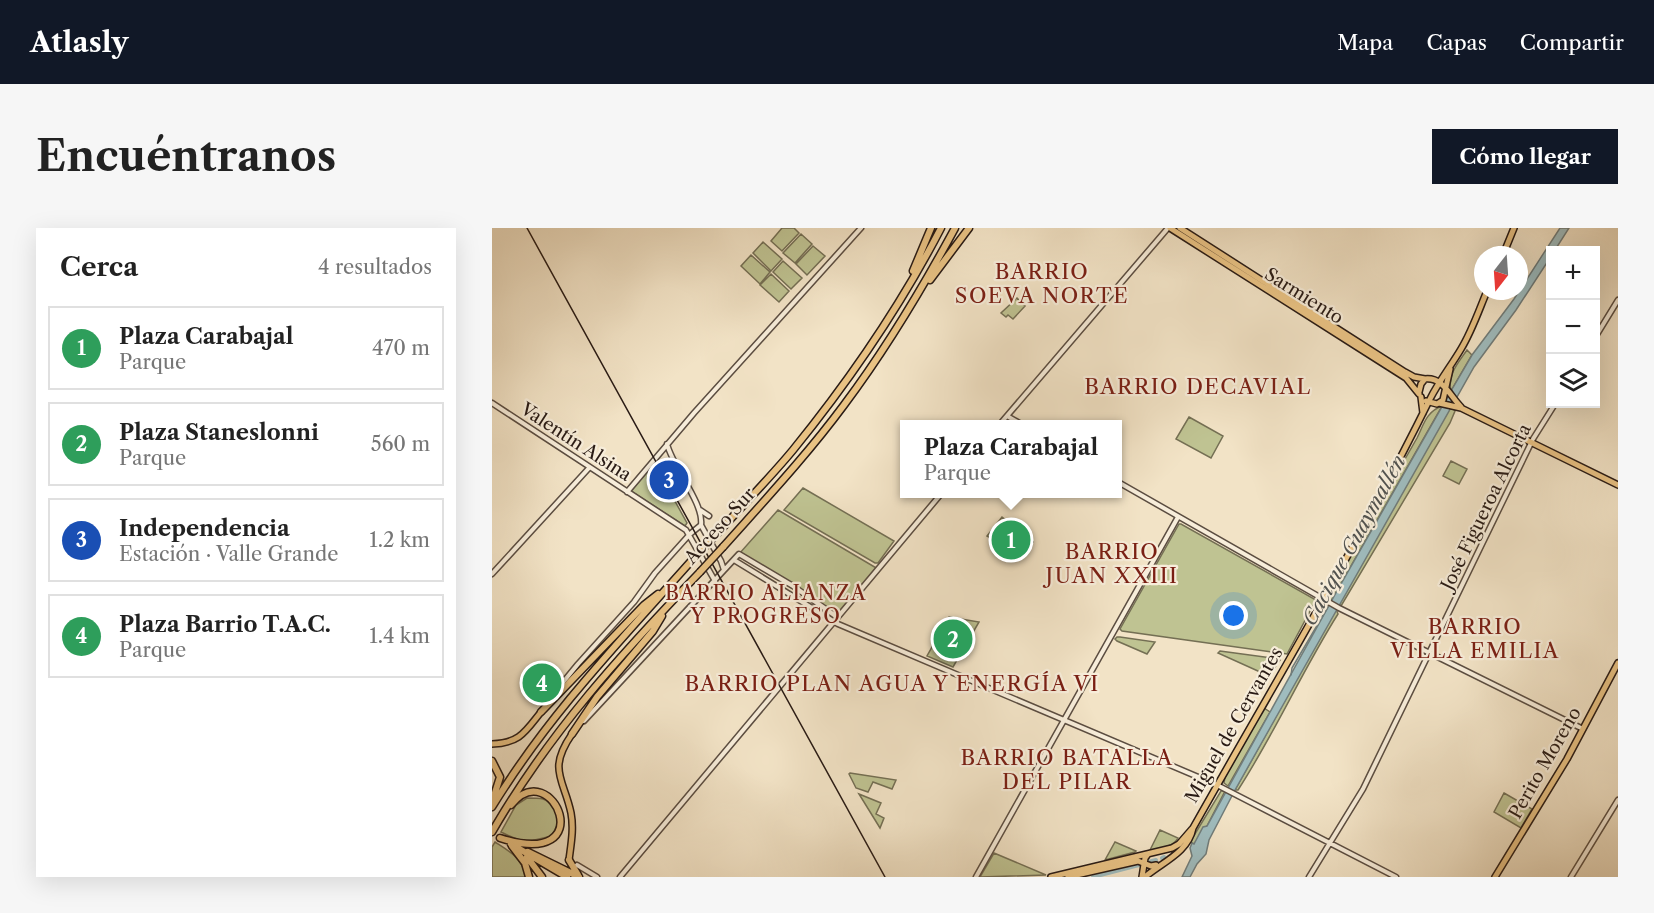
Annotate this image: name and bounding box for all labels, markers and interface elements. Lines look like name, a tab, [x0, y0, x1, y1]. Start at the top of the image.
text: Atlasly	[30, 25, 129, 59]
text: Mapa	[1337, 30, 1393, 55]
text: Capas	[1426, 30, 1487, 55]
text: Compartir	[1520, 30, 1624, 55]
button: Cómo llegar	[1432, 129, 1618, 184]
text: Encuéntranos	[36, 130, 336, 182]
north arrow	[1474, 246, 1528, 300]
map controls	[1546, 246, 1600, 408]
button: +	[1546, 246, 1600, 300]
text: Cerca	[60, 251, 138, 283]
text: 4 resultados	[318, 255, 432, 279]
district label: BARRIO SOEVA NORTE	[955, 259, 1129, 308]
street label: Sarmiento	[1261, 263, 1347, 329]
button: −	[1546, 300, 1600, 354]
text: Plaza Carabajal	[119, 323, 293, 350]
text: 1	[77, 336, 86, 360]
text: 470 m	[372, 336, 430, 360]
text: Parque	[119, 350, 186, 374]
button: layers	[1546, 354, 1600, 408]
district label: BARRIO DECAVIAL	[1084, 374, 1312, 399]
street label: Valentín Alsina	[516, 398, 636, 486]
text: Plaza Staneslonni	[119, 419, 319, 446]
popup	[900, 420, 1122, 498]
street label: José Figueroa Alcorta	[1435, 420, 1536, 596]
text: 2	[76, 432, 87, 456]
text: 560 m	[371, 432, 430, 456]
text: Plaza Carabajal	[924, 434, 1098, 461]
text: Parque	[119, 446, 186, 470]
water label: Cacique Guaymallén	[1297, 451, 1411, 629]
pin: 3	[650, 458, 688, 502]
text: Parque	[924, 461, 991, 485]
street label: Acceso Sur	[679, 483, 760, 569]
text: Independencia	[119, 515, 290, 542]
pin: 1	[992, 518, 1030, 562]
text: 3	[76, 528, 87, 552]
text: 1.2 km	[369, 528, 430, 552]
district label: BARRIO JUAN XXIII	[1043, 539, 1178, 588]
text: Estación · Valle Grande	[119, 542, 338, 566]
district label: BARRIO ALIANZA Y PROGRESO	[665, 581, 867, 628]
your location	[1219, 601, 1248, 630]
text: Plaza Barrio T.A.C.	[119, 611, 331, 638]
district label: BARRIO VILLA EMILIA	[1389, 614, 1560, 663]
pin: 2	[934, 616, 972, 662]
text: 4	[76, 624, 87, 648]
text: 1.4 km	[369, 624, 430, 648]
text: Parque	[119, 638, 186, 662]
street label: Miguel de Cervantes	[1180, 643, 1288, 807]
pin: 4	[523, 660, 562, 706]
district label: BARRIO PLAN AGUA Y ENERGÍA VI	[684, 671, 1100, 696]
street label: Perito Moreno	[1504, 703, 1586, 823]
district label: BARRIO BATALLA DEL PILAR	[960, 745, 1174, 794]

